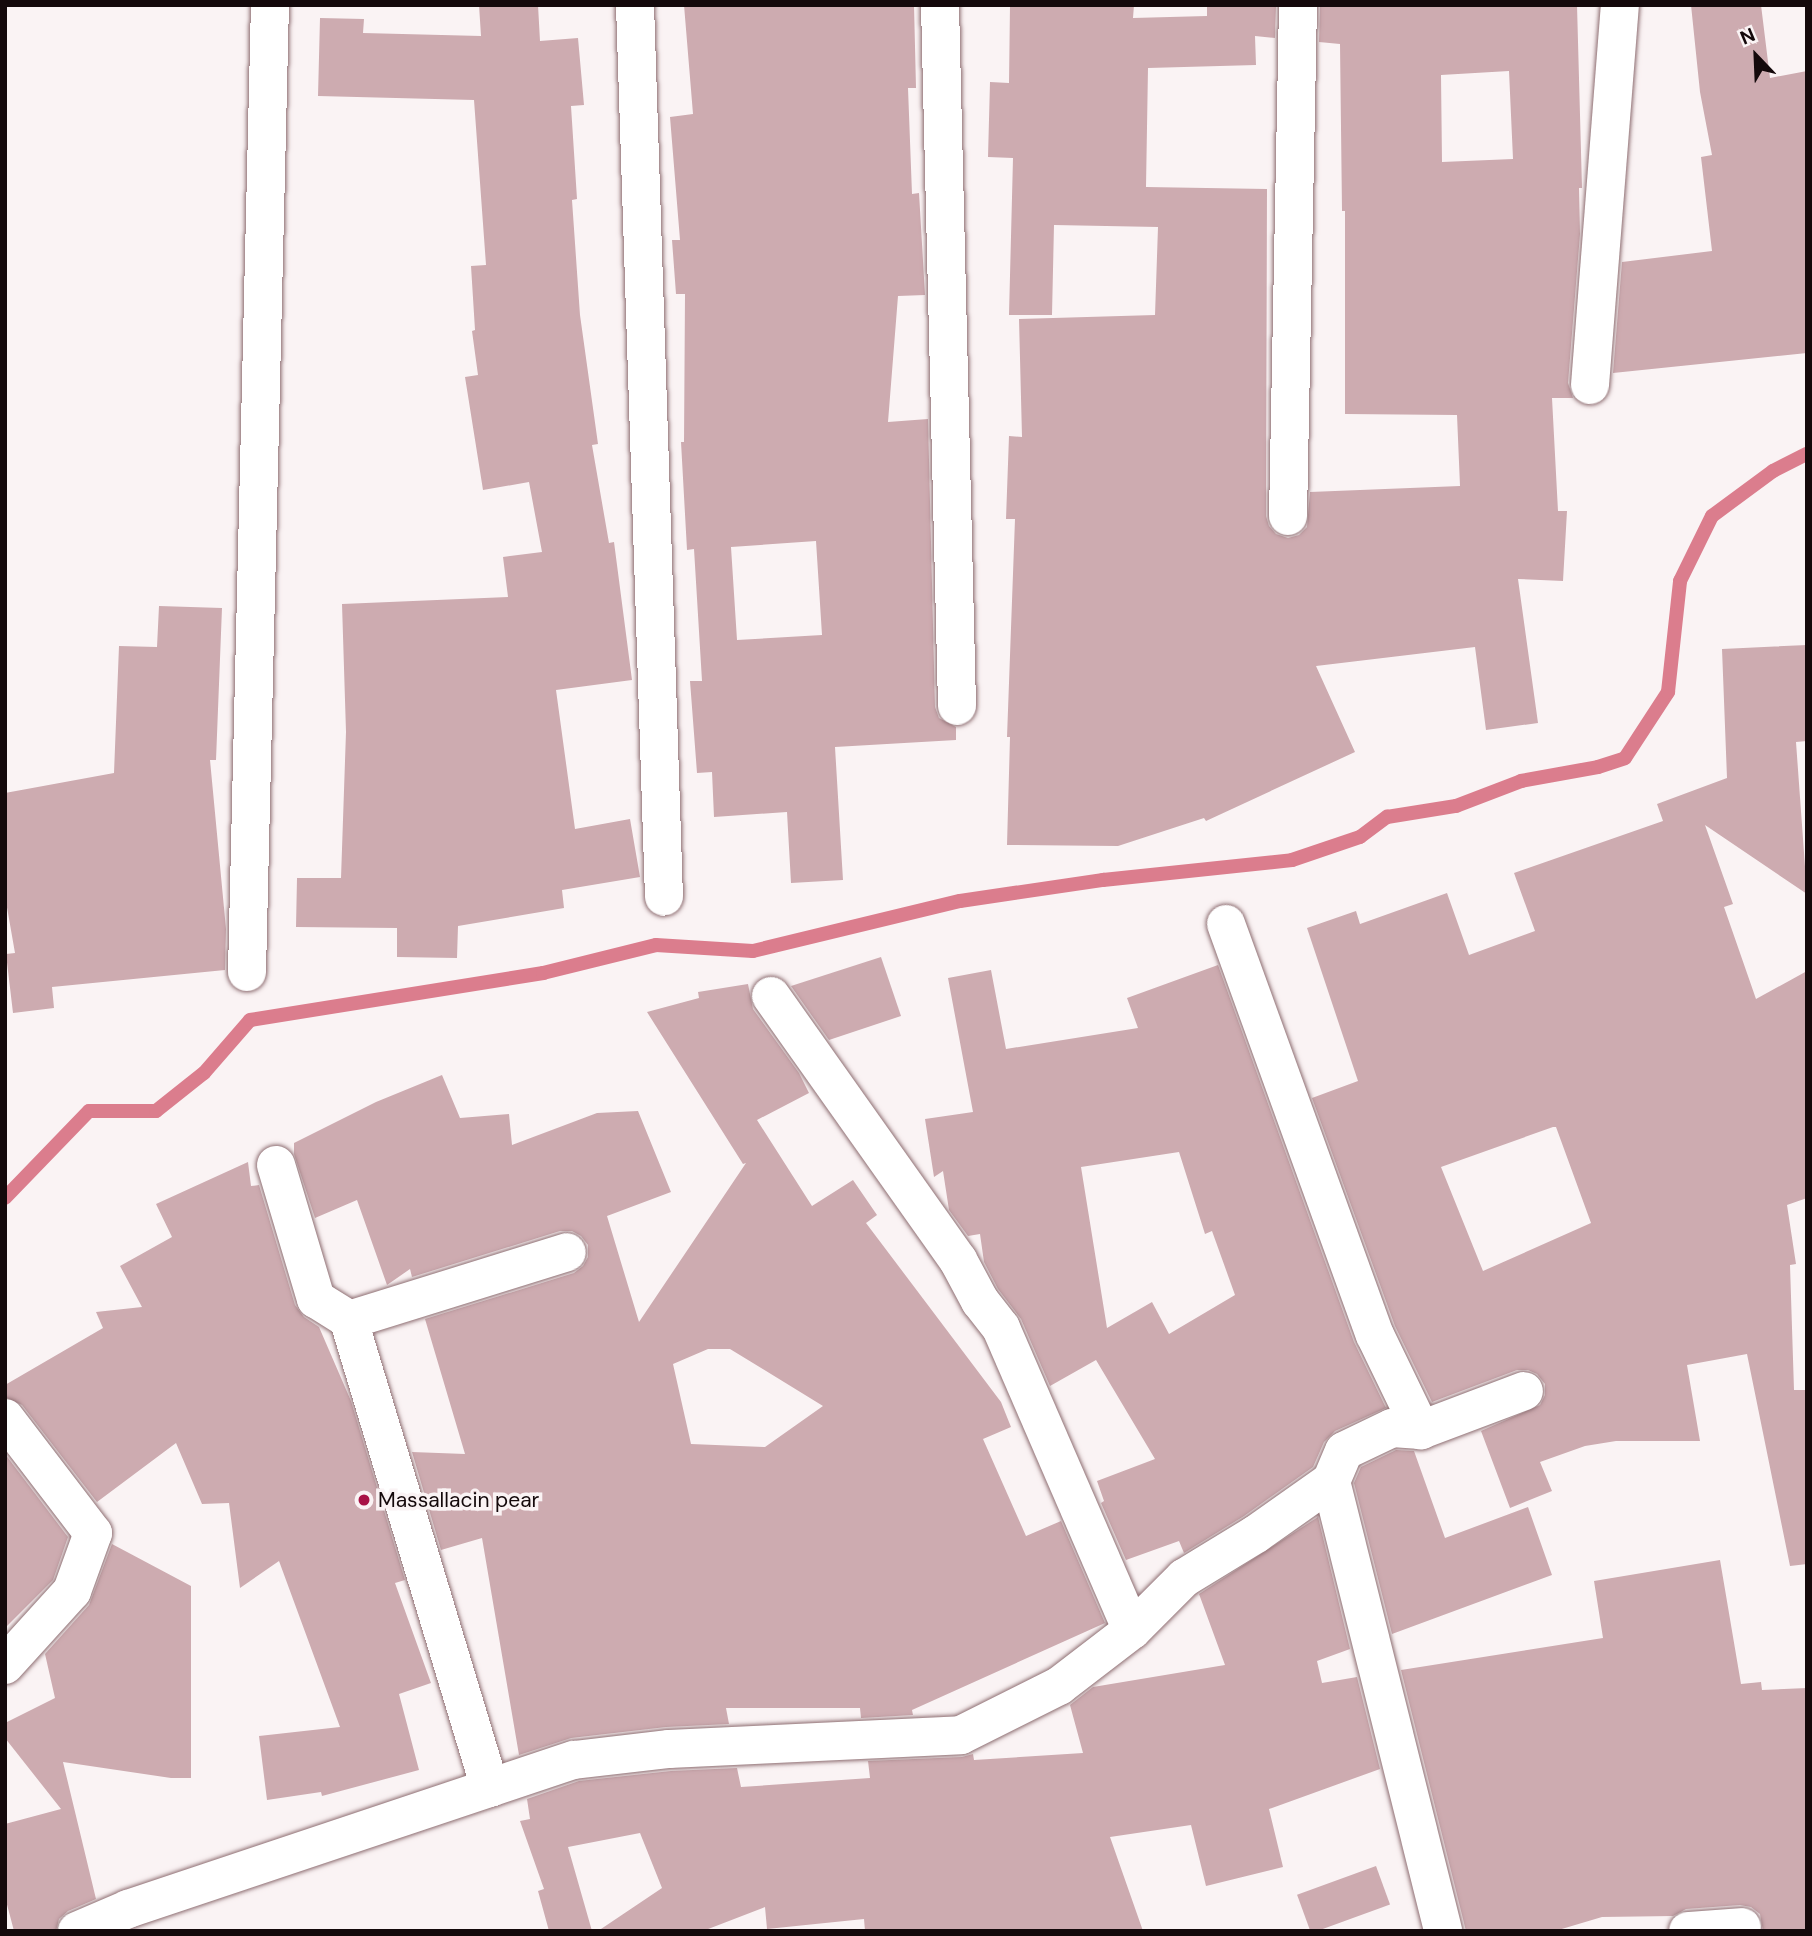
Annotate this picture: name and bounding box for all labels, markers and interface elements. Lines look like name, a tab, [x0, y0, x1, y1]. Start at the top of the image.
north arrow	[1721, 21, 1791, 91]
text: N	[1736, 22, 1759, 50]
place label: Massallacin pear	[378, 1487, 539, 1513]
marker: Massallacin pear	[356, 1492, 372, 1508]

